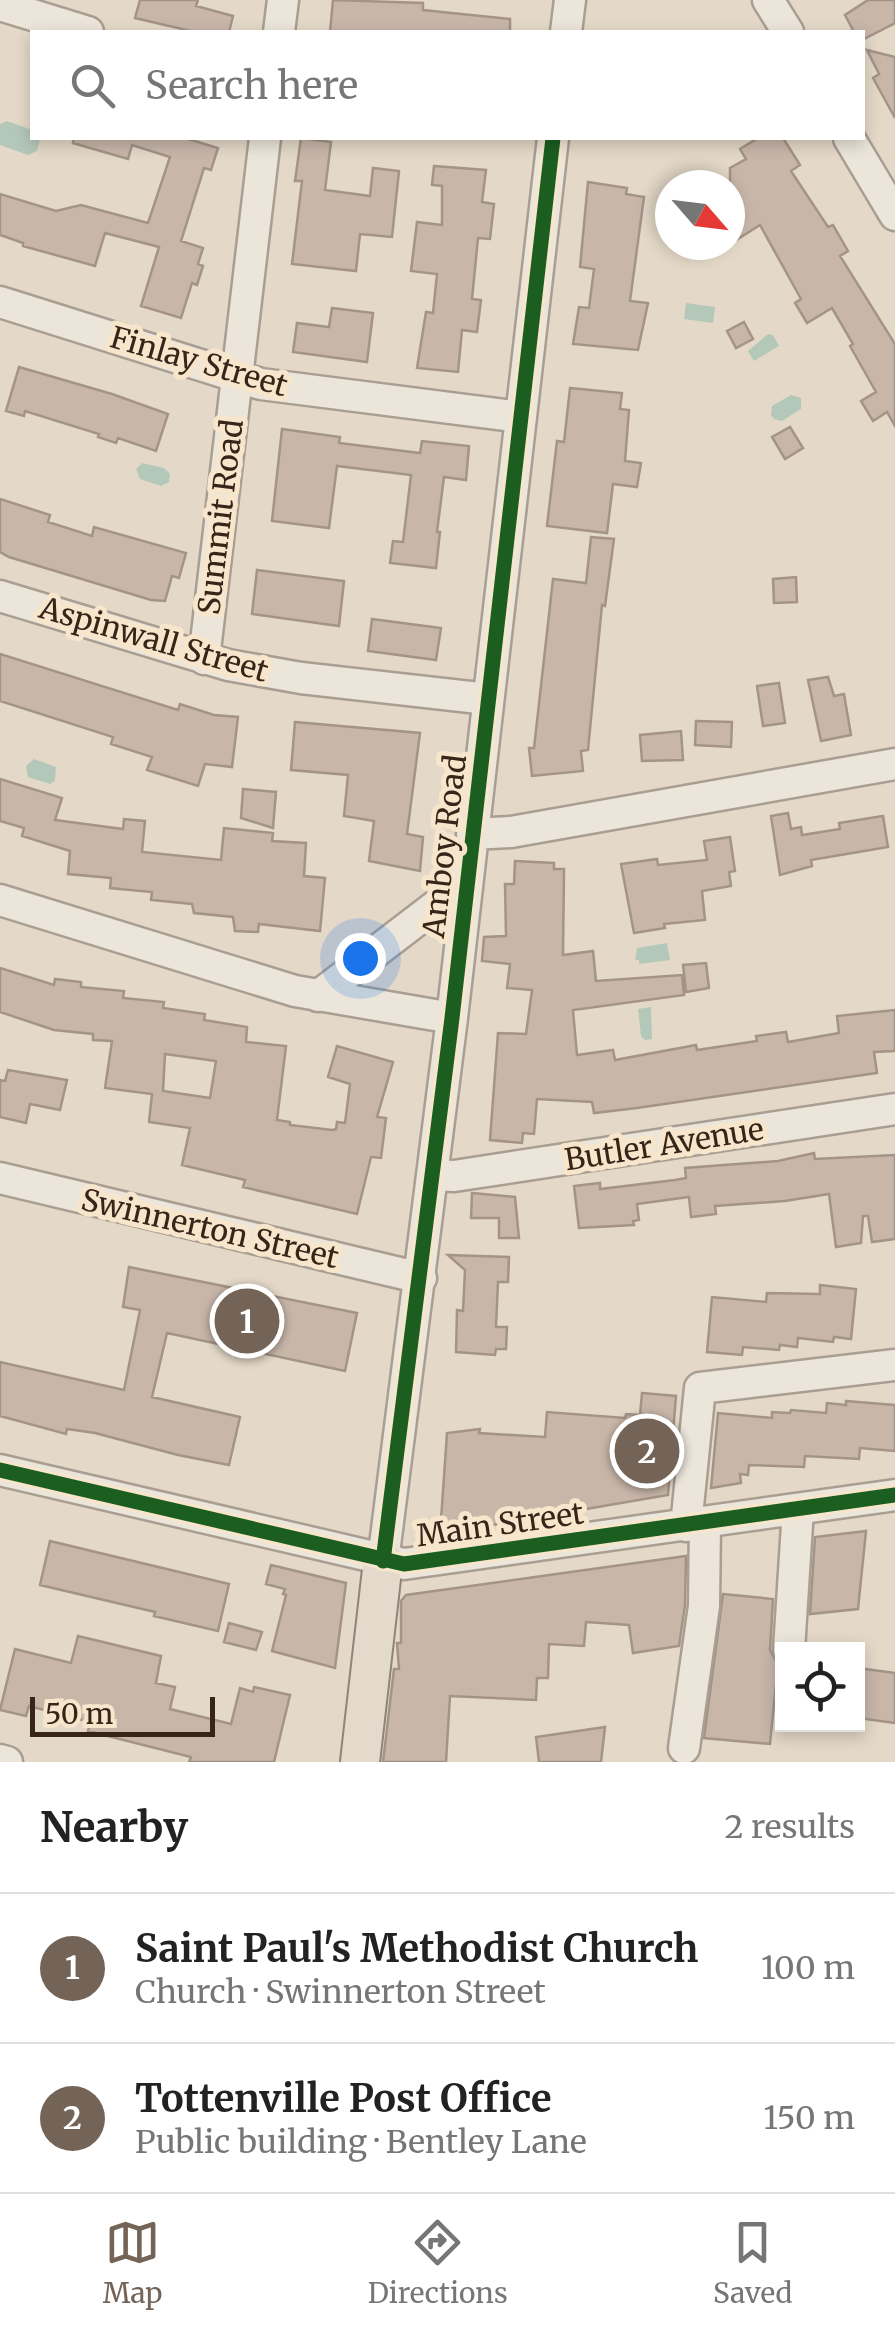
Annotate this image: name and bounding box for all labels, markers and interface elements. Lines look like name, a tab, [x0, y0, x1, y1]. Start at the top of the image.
search box	[30, 30, 865, 140]
icon: search	[65, 58, 120, 113]
text: Search here	[145, 62, 358, 109]
north arrow	[655, 170, 745, 260]
street label: Finlay Street	[106, 318, 292, 405]
street label: Summit Road	[189, 417, 251, 617]
street label: Aspinwall Street	[34, 588, 273, 690]
street label: Amboy Road	[414, 752, 474, 941]
your location	[335, 933, 386, 984]
street label: Butler Avenue	[562, 1110, 766, 1178]
street label: Swinnerton Street	[78, 1180, 343, 1276]
pin: 1	[214, 1284, 280, 1358]
pin: 2	[614, 1414, 680, 1488]
street label: Main Street	[414, 1493, 586, 1555]
map controls	[775, 1642, 865, 1732]
button: locate	[775, 1642, 865, 1732]
scale bar	[30, 1692, 215, 1736]
text: 50 m	[45, 1696, 113, 1732]
text: Nearby	[40, 1801, 188, 1853]
text: 2 results	[724, 1807, 855, 1847]
text: Saint Paul's Methodist Church	[135, 1925, 698, 1972]
text: 1	[65, 1948, 80, 1988]
text: 100 m	[761, 1948, 855, 1988]
text: Church · Swinnerton Street	[135, 1972, 546, 2012]
text: Tottenville Post Office	[135, 2075, 552, 2122]
text: 2	[63, 2098, 82, 2138]
text: 150 m	[763, 2098, 855, 2138]
text: Public building · Bentley Lane	[135, 2122, 587, 2162]
tab: Map	[103, 2215, 162, 2311]
tab: Directions	[368, 2215, 508, 2311]
tab: Saved	[713, 2215, 792, 2311]

